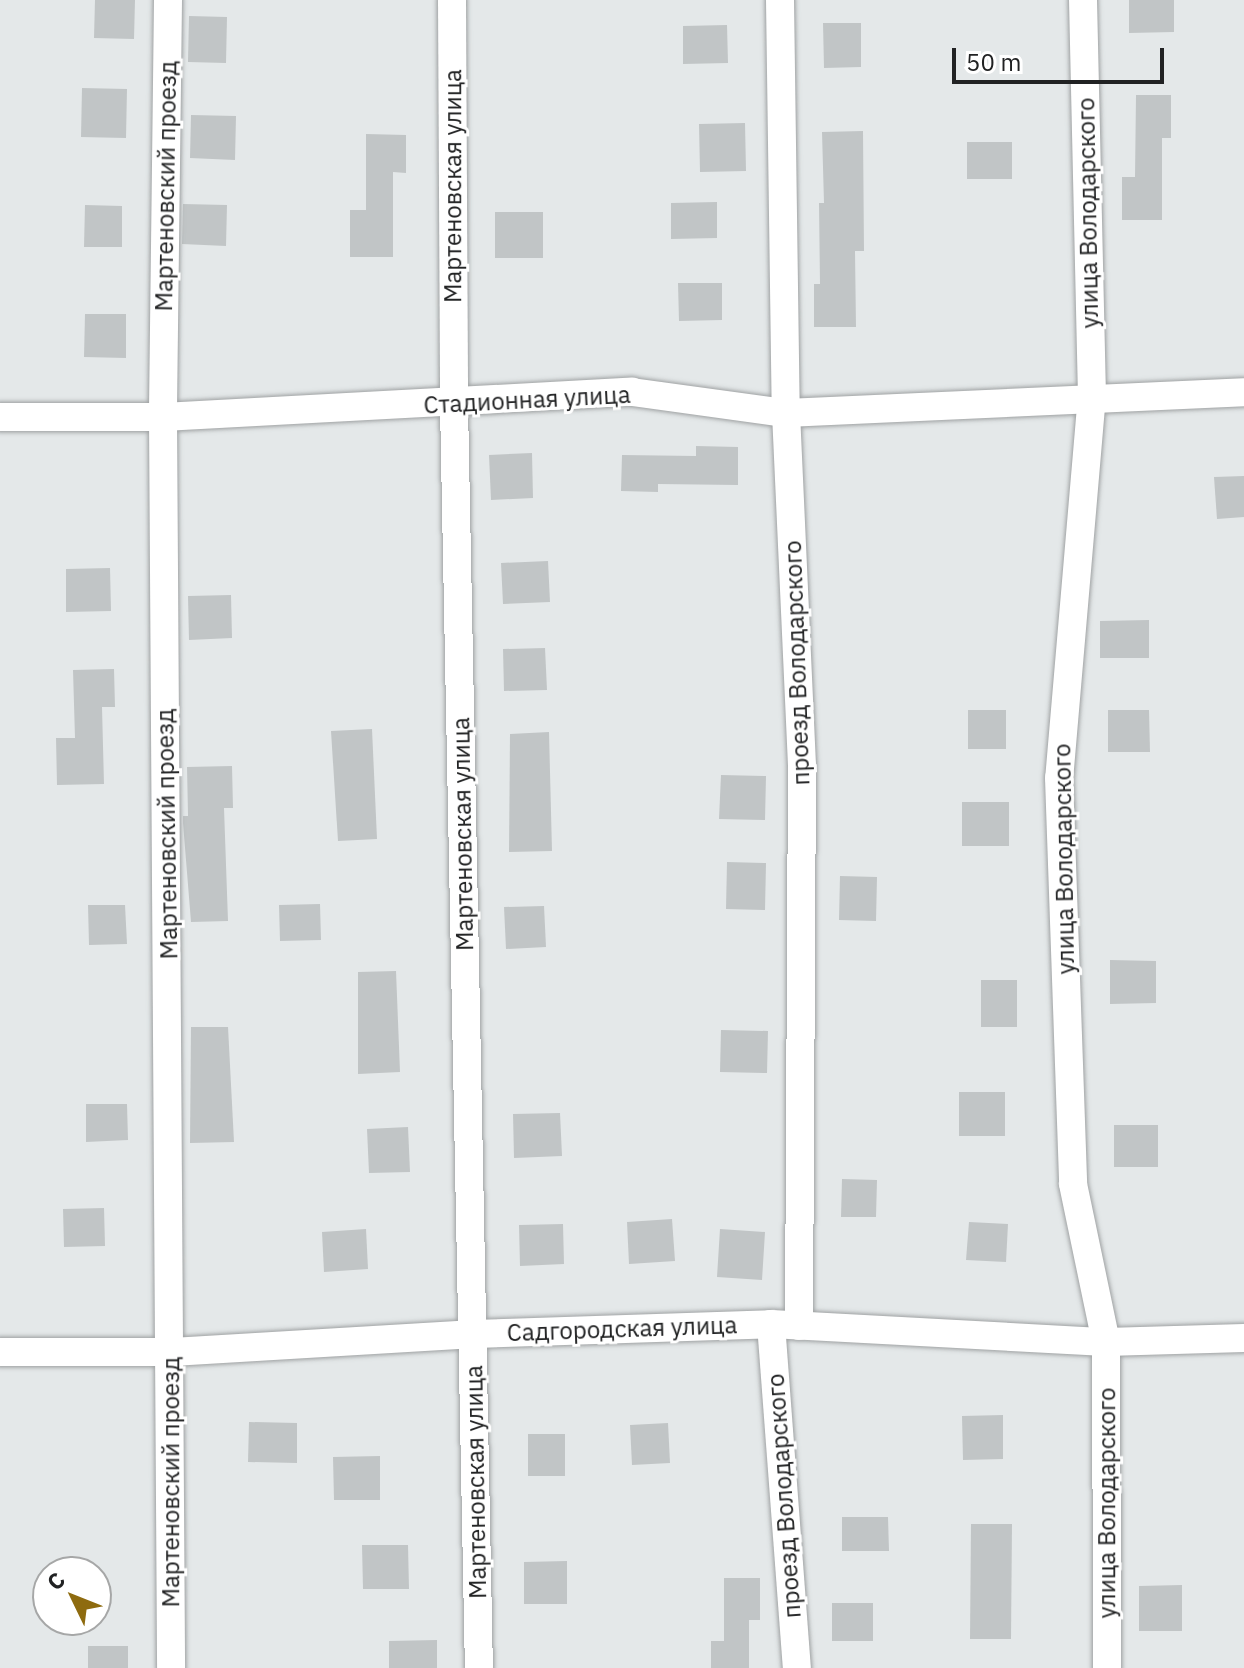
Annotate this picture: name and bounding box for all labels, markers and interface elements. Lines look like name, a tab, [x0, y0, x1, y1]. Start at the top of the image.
scale bar	[956, 32, 1168, 82]
text: 50 m	[966, 46, 1021, 78]
street label: Мартеновский проезд	[149, 60, 183, 312]
street label: Мартеновская улица	[439, 69, 467, 303]
street label: улица Володарского	[1072, 97, 1104, 329]
street label: Стадионная улица	[423, 380, 631, 420]
street label: проезд Володарского	[778, 540, 816, 786]
street label: Мартеновский проезд	[150, 708, 184, 960]
street label: Мартеновская улица	[447, 717, 479, 951]
street label: улица Володарского	[1048, 743, 1080, 975]
street label: Садгородская улица	[506, 1311, 738, 1347]
street label: Мартеновский проезд	[157, 1357, 185, 1607]
street label: Мартеновская улица	[460, 1365, 492, 1599]
street label: проезд Володарского	[761, 1373, 807, 1619]
street label: улица Володарского	[1093, 1388, 1121, 1618]
north arrow	[32, 1556, 112, 1636]
text: С	[40, 1566, 71, 1596]

